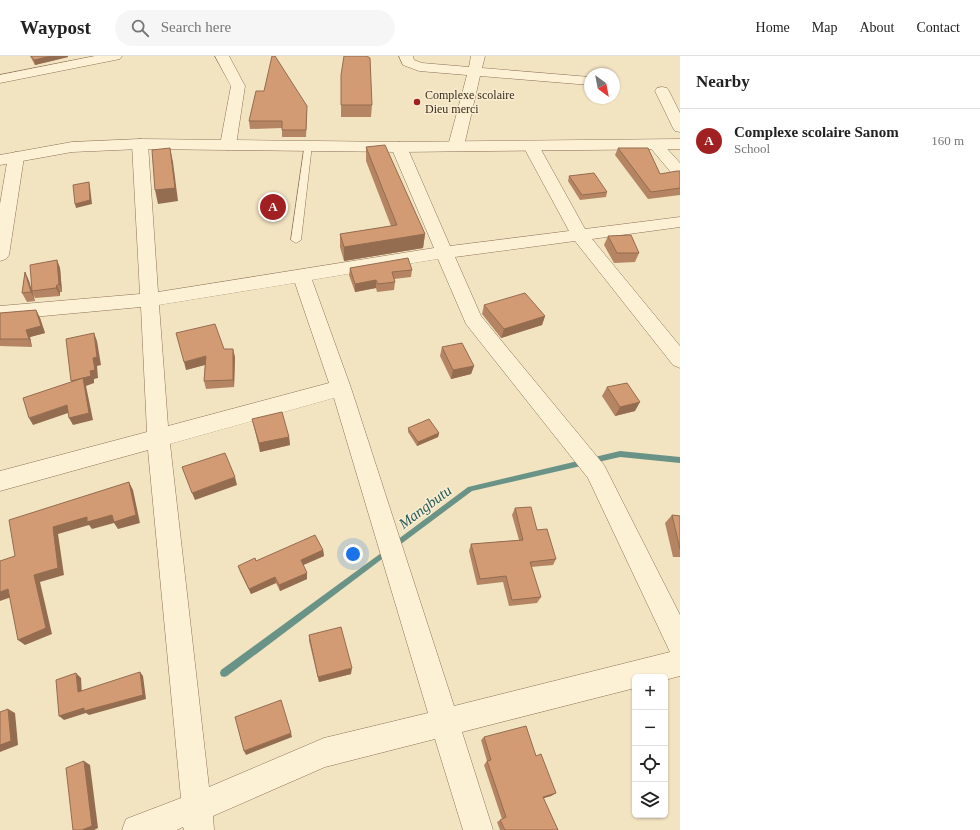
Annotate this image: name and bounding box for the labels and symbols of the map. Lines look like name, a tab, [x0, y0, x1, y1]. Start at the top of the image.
north arrow	[584, 68, 620, 104]
place label: Complexe scolaire Dieu merci	[425, 88, 515, 116]
marker: Complexe scolaire Dieu merci	[412, 97, 422, 107]
pin: A	[260, 192, 286, 222]
water label: Mangbutu	[395, 482, 454, 533]
your location	[343, 544, 363, 564]

